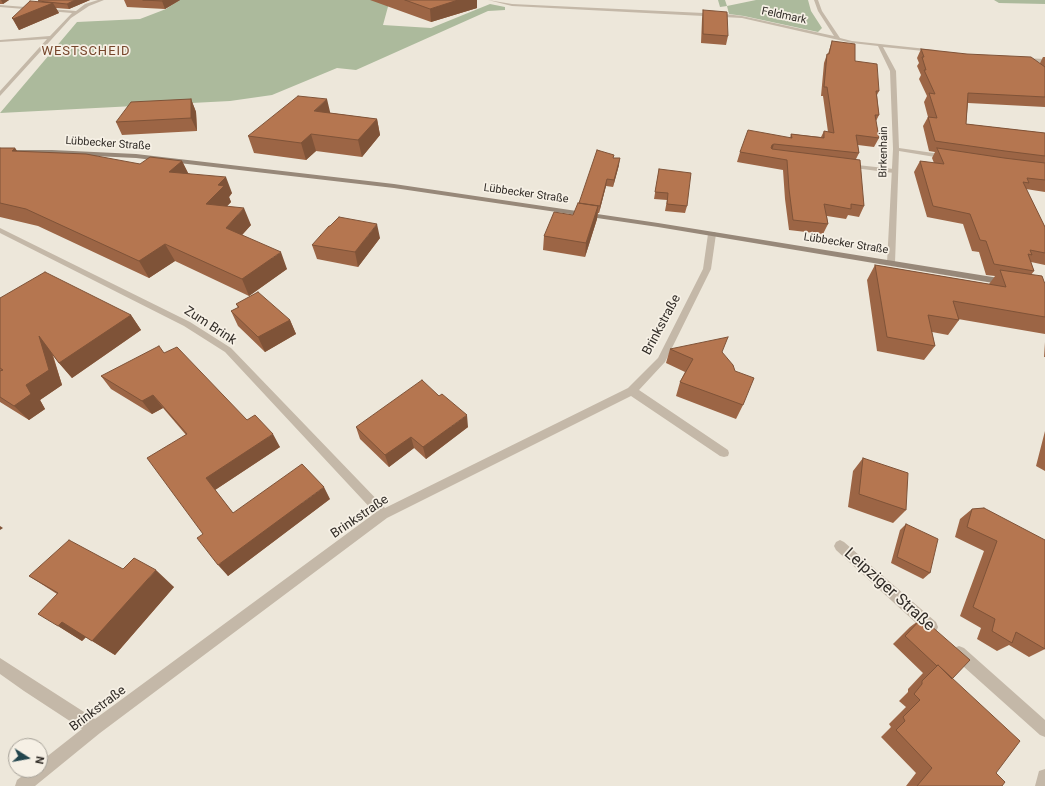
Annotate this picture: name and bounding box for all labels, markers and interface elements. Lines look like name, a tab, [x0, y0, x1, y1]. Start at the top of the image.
street label: Feldmark	[760, 5, 808, 27]
district label: WESTSCHEID	[41, 44, 131, 60]
street label: Birkenhain	[877, 126, 891, 178]
street label: Lübbecker Straße	[65, 134, 151, 154]
street label: Lübbecker Straße	[483, 182, 569, 206]
street label: Lübbecker Straße	[803, 231, 889, 257]
street label: Brinkstraße	[640, 292, 684, 358]
street label: Zum Brink	[181, 303, 239, 349]
street label: Brinkstraße	[328, 492, 392, 542]
street label: Leipziger Straße	[840, 544, 938, 636]
street label: Brinkstraße	[67, 683, 129, 735]
north arrow	[8, 738, 48, 778]
text: N	[32, 755, 46, 765]

